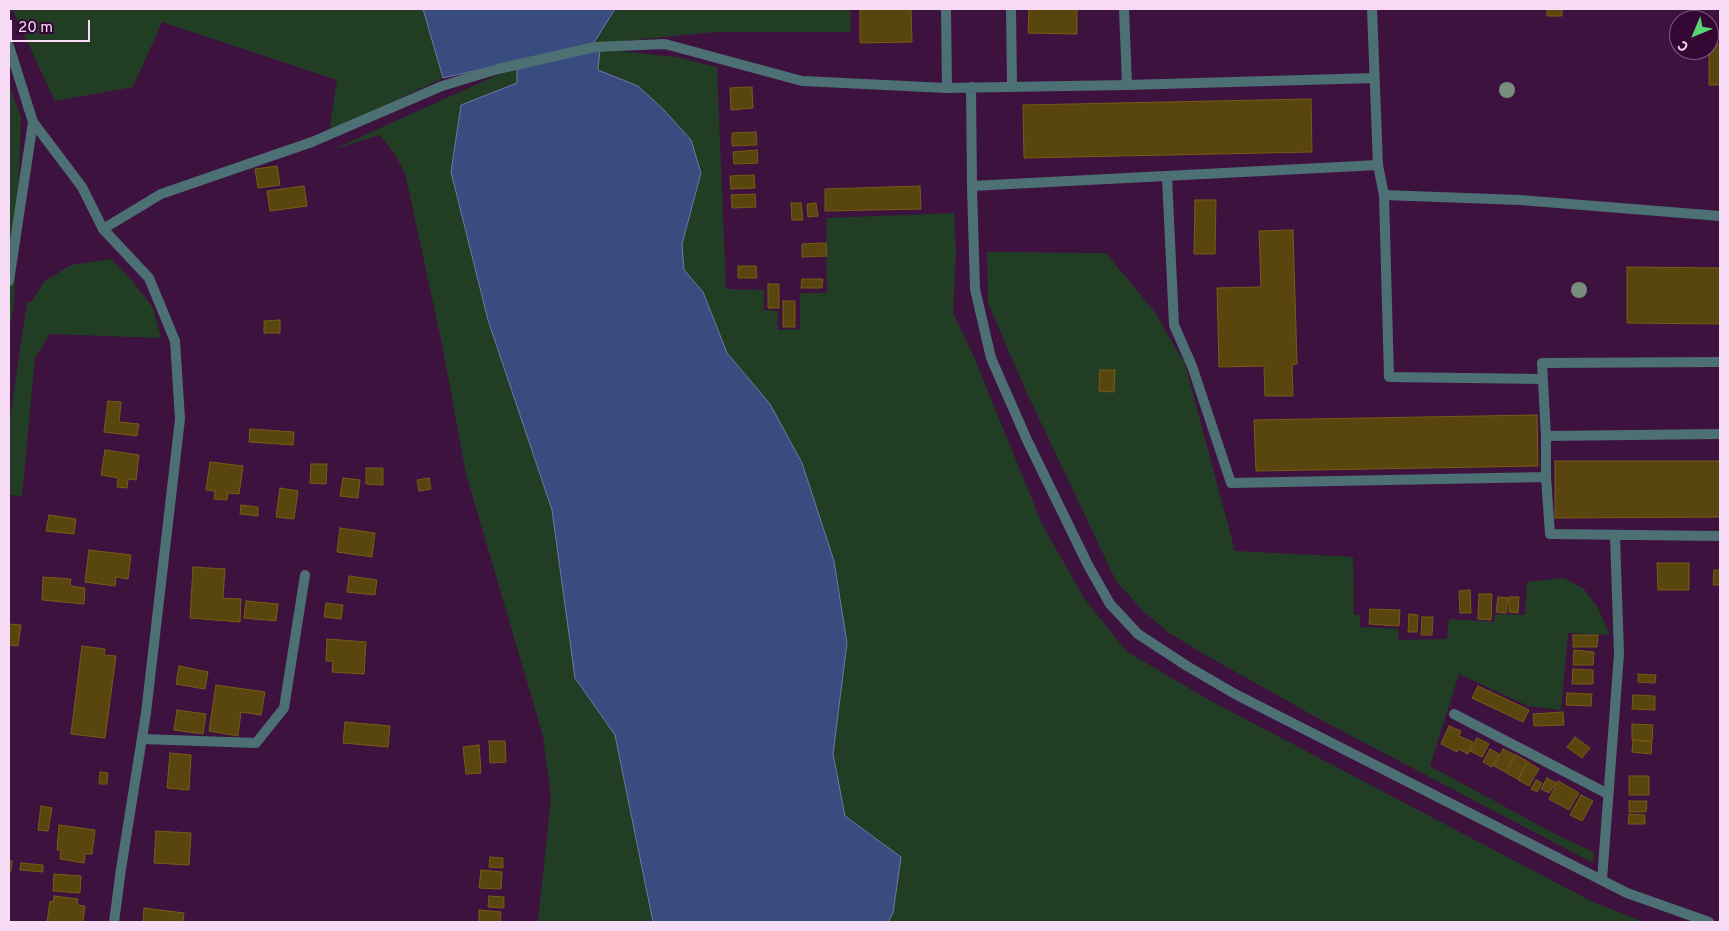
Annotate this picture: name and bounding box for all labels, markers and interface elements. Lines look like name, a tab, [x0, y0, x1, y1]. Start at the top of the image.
scale bar	[12, 10, 92, 42]
north arrow	[1669, 10, 1719, 60]
text: 20 m	[18, 19, 53, 38]
text: С	[1675, 36, 1693, 54]

